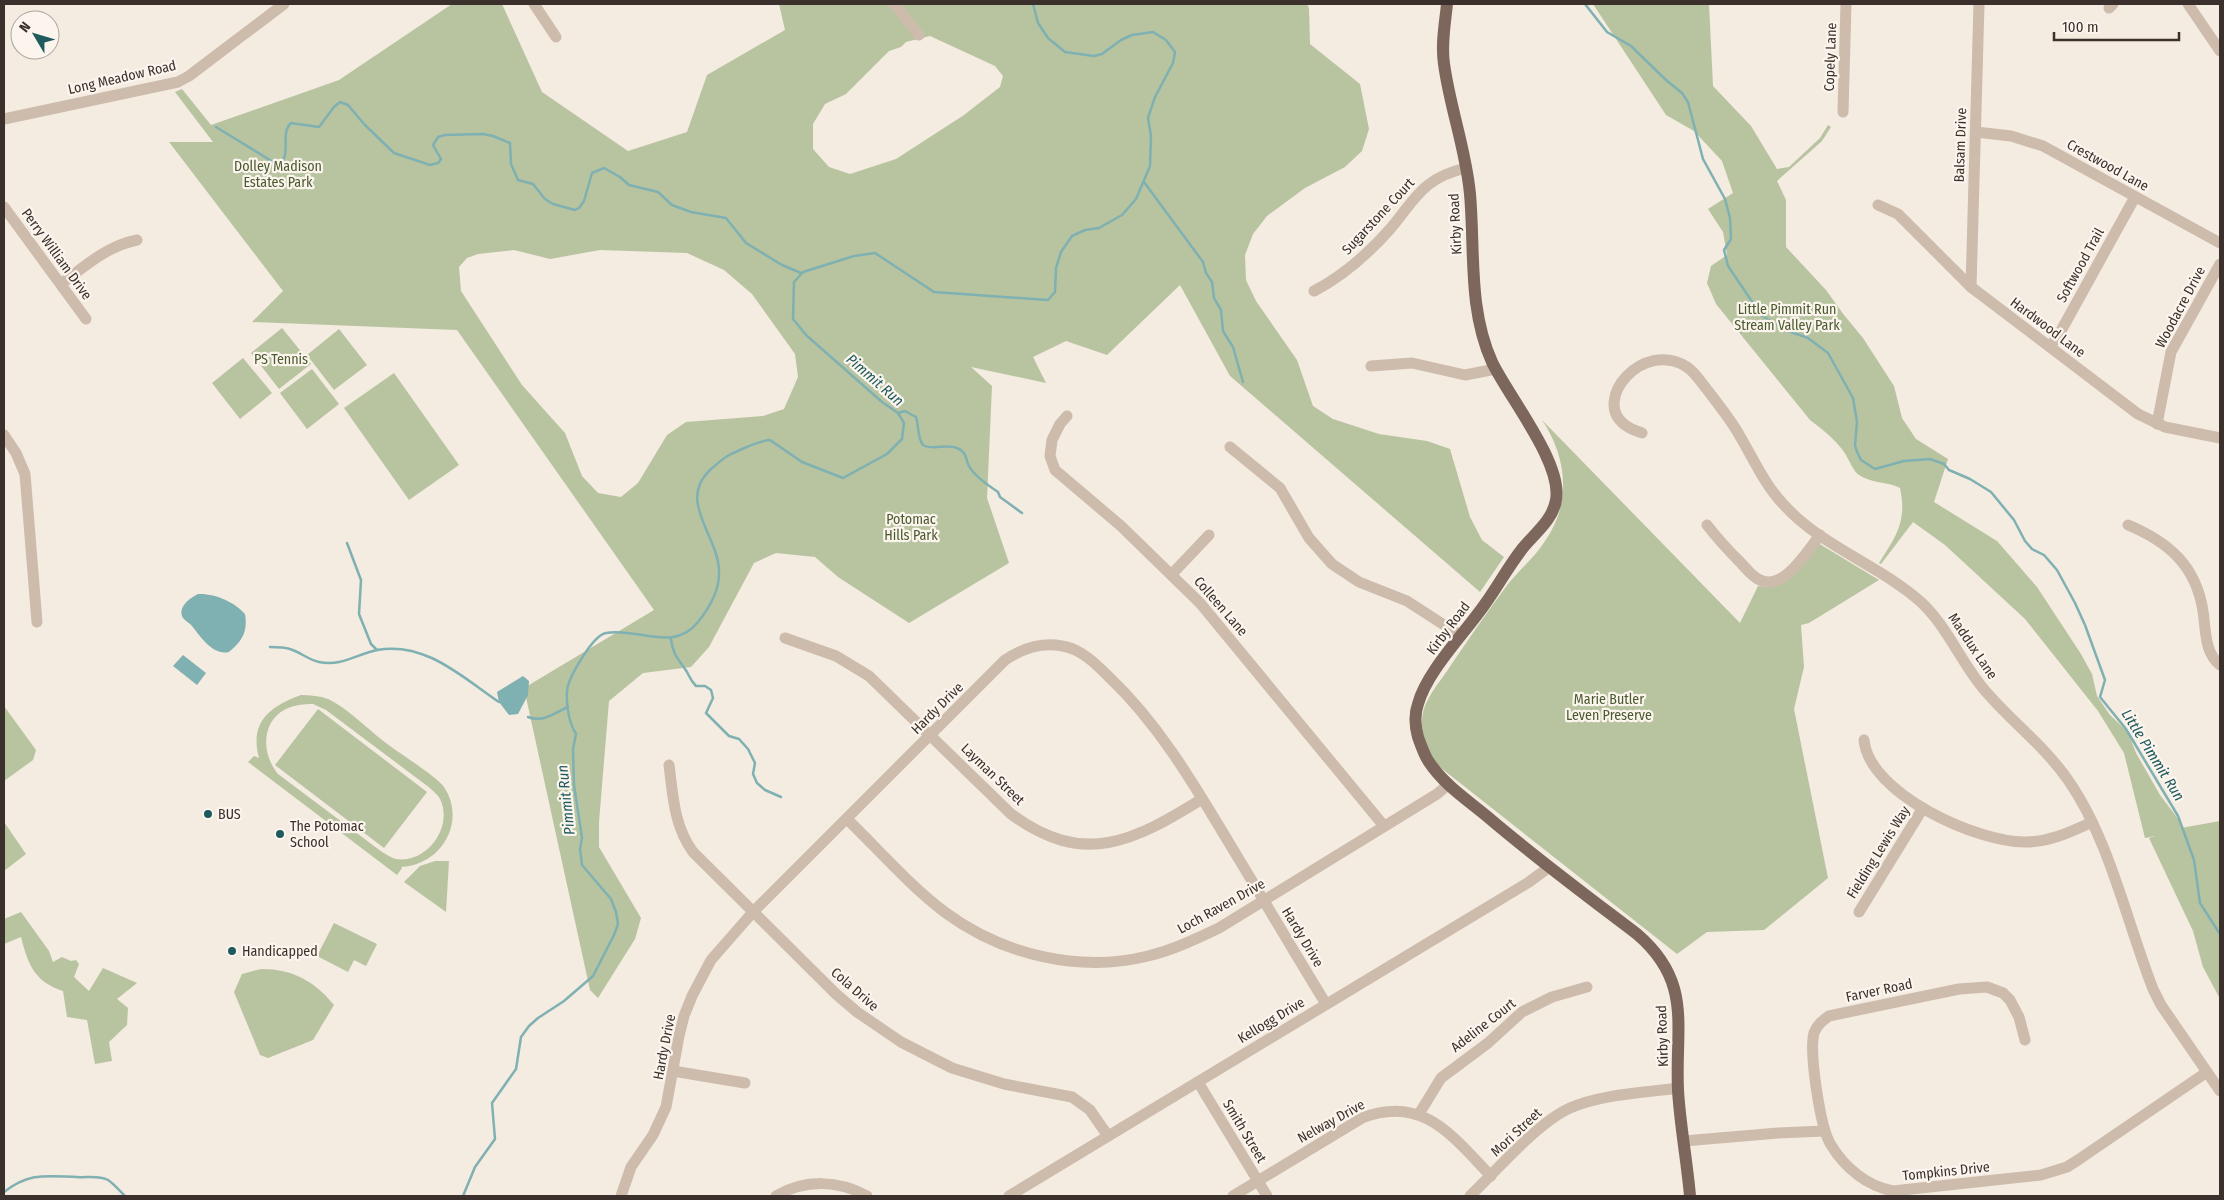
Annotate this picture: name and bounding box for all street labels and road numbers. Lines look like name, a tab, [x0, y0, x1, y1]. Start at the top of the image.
street label: Copely Lane	[1821, 22, 1840, 92]
street label: Long Meadow Road	[66, 57, 178, 98]
street label: Balsam Drive	[1951, 107, 1970, 183]
street label: Crestwood Lane	[2064, 136, 2152, 195]
street label: Sugarstone Court	[1339, 174, 1418, 258]
street label: Kirby Road	[1445, 193, 1466, 255]
street label: Perry William Drive	[18, 205, 95, 303]
street label: Softwood Trail	[2053, 225, 2108, 305]
street label: Woodacre Drive	[2152, 264, 2209, 351]
street label: Hardwood Lane	[2007, 294, 2089, 361]
street label: Colleen Lane	[1190, 573, 1251, 640]
street label: Kirby Road	[1423, 599, 1474, 658]
street label: Maddux Lane	[1944, 610, 2001, 683]
street label: Hardy Drive	[908, 679, 967, 738]
street label: Layman Street	[957, 740, 1028, 809]
street label: Fielding Lewis Way	[1843, 802, 1914, 902]
street label: Loch Raven Drive	[1174, 875, 1268, 937]
street label: Hardy Drive	[1278, 904, 1327, 970]
street label: Cola Drive	[827, 964, 882, 1015]
street label: Farver Road	[1844, 975, 1914, 1006]
street label: Kellogg Drive	[1235, 994, 1308, 1047]
street label: Adeline Court	[1448, 995, 1519, 1056]
street label: Kirby Road	[1653, 1005, 1672, 1067]
street label: Hardy Drive	[650, 1013, 679, 1081]
street label: Smith Street	[1219, 1096, 1270, 1166]
street label: Nelway Drive	[1295, 1096, 1368, 1147]
street label: Mori Street	[1487, 1104, 1546, 1160]
street label: Tompkins Drive	[1902, 1158, 1991, 1185]

